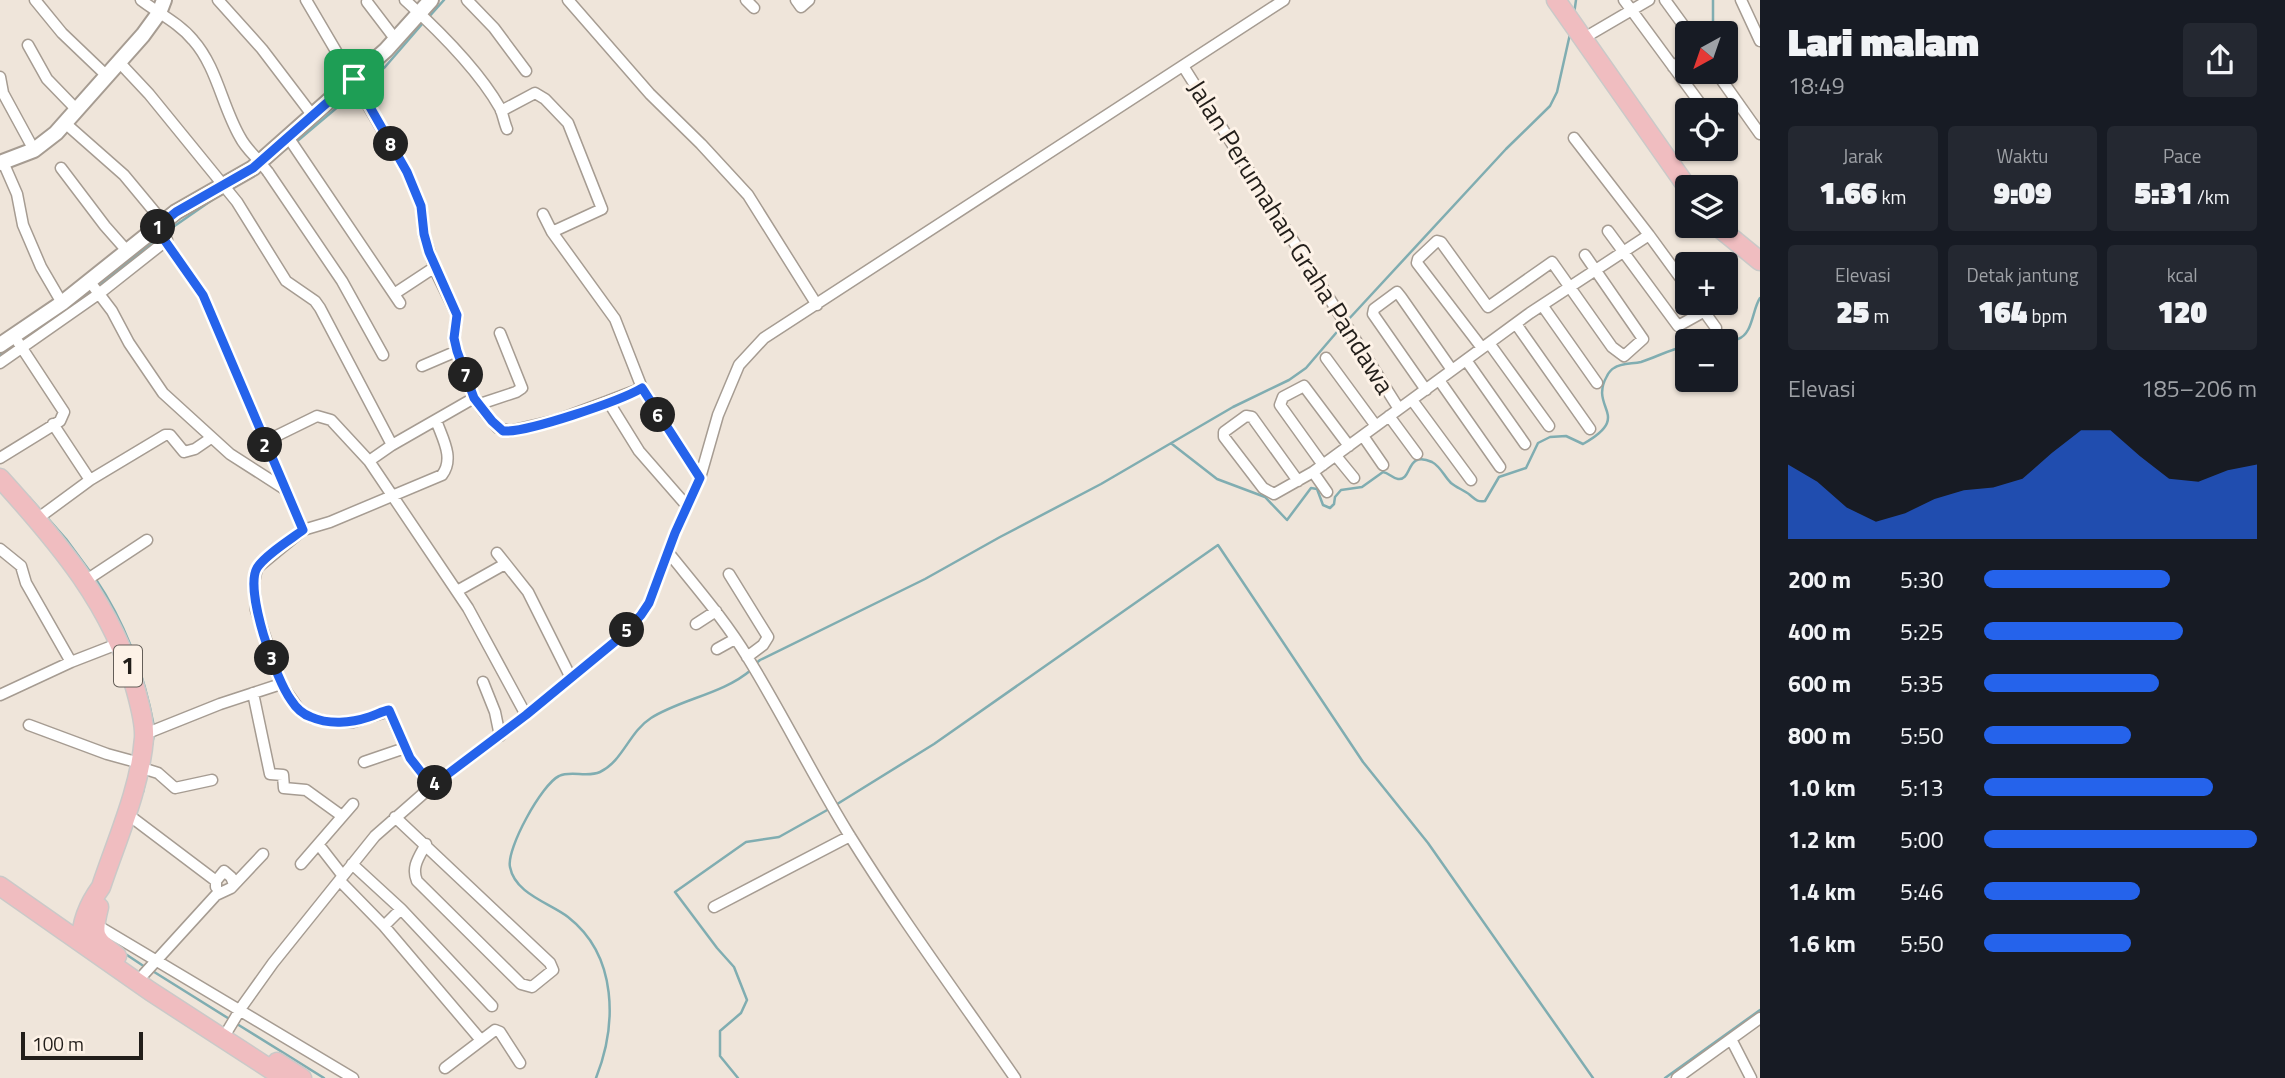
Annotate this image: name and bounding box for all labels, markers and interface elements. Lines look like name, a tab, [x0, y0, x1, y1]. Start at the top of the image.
text: Lari malam	[1788, 13, 1979, 71]
north arrow	[1675, 21, 1738, 84]
map controls	[1675, 21, 1738, 392]
button: share	[2183, 23, 2257, 97]
pin	[324, 49, 384, 109]
icon: arrive	[335, 60, 373, 98]
text: 18:49	[1788, 68, 1845, 103]
street label: Jalan Perumahan Graha Pandawa	[1178, 72, 1405, 402]
button: locate	[1675, 98, 1738, 161]
pin: 8	[374, 127, 408, 162]
text: 8	[385, 129, 396, 158]
text: Jarak	[1843, 141, 1883, 170]
text: Waktu	[1997, 141, 2048, 170]
text: Pace	[2163, 141, 2201, 170]
text: 1.66	[1819, 170, 1877, 216]
text: 9:09	[1993, 170, 2052, 216]
text: 5:31	[2135, 170, 2193, 216]
button: layers	[1675, 175, 1738, 238]
text: km	[1877, 182, 1906, 211]
text: /km	[2193, 182, 2230, 211]
pin: 1	[140, 210, 176, 244]
text: 1	[152, 212, 163, 241]
button: +	[1675, 252, 1738, 315]
text: Elevasi	[1835, 260, 1891, 289]
text: Detak jantung	[1967, 260, 2078, 289]
text: kcal	[2167, 260, 2198, 289]
text: 25	[1836, 289, 1869, 335]
text: 164	[1978, 289, 2027, 335]
text: 120	[2157, 289, 2207, 335]
text: m	[1869, 301, 1889, 330]
text: bpm	[2027, 301, 2067, 330]
button: −	[1675, 329, 1738, 392]
pin: 7	[448, 358, 484, 392]
text: 7	[460, 360, 471, 389]
text: Elevasi	[1788, 371, 1856, 406]
text: 185–206 m	[2141, 371, 2257, 406]
pin: 6	[640, 398, 676, 432]
text: 6	[652, 400, 663, 429]
pin: 2	[247, 428, 282, 462]
text: 2	[259, 430, 270, 459]
text: 200 m	[1788, 562, 1851, 597]
text: 5:30	[1900, 562, 1944, 597]
pin: 5	[610, 612, 644, 648]
text: 400 m	[1788, 614, 1851, 649]
text: 5:25	[1900, 614, 1944, 649]
text: 5	[621, 615, 632, 644]
pin: 3	[254, 640, 290, 676]
text: 3	[266, 643, 277, 672]
road number: 1	[114, 646, 142, 686]
text: 600 m	[1788, 666, 1851, 701]
text: 5:35	[1900, 666, 1944, 701]
text: 800 m	[1788, 718, 1851, 753]
text: 5:50	[1900, 718, 1944, 753]
pin: 4	[418, 766, 452, 800]
text: 4	[429, 768, 440, 797]
text: 1.0 km	[1788, 770, 1856, 805]
text: 5:13	[1900, 770, 1944, 805]
text: 1.2 km	[1788, 822, 1856, 857]
text: 5:00	[1900, 822, 1944, 857]
text: 1.4 km	[1788, 874, 1856, 909]
text: 5:46	[1900, 874, 1944, 909]
text: 1.6 km	[1788, 926, 1856, 961]
text: 5:50	[1900, 926, 1944, 961]
scale bar	[21, 1029, 144, 1061]
text: 100 m	[32, 1029, 84, 1058]

